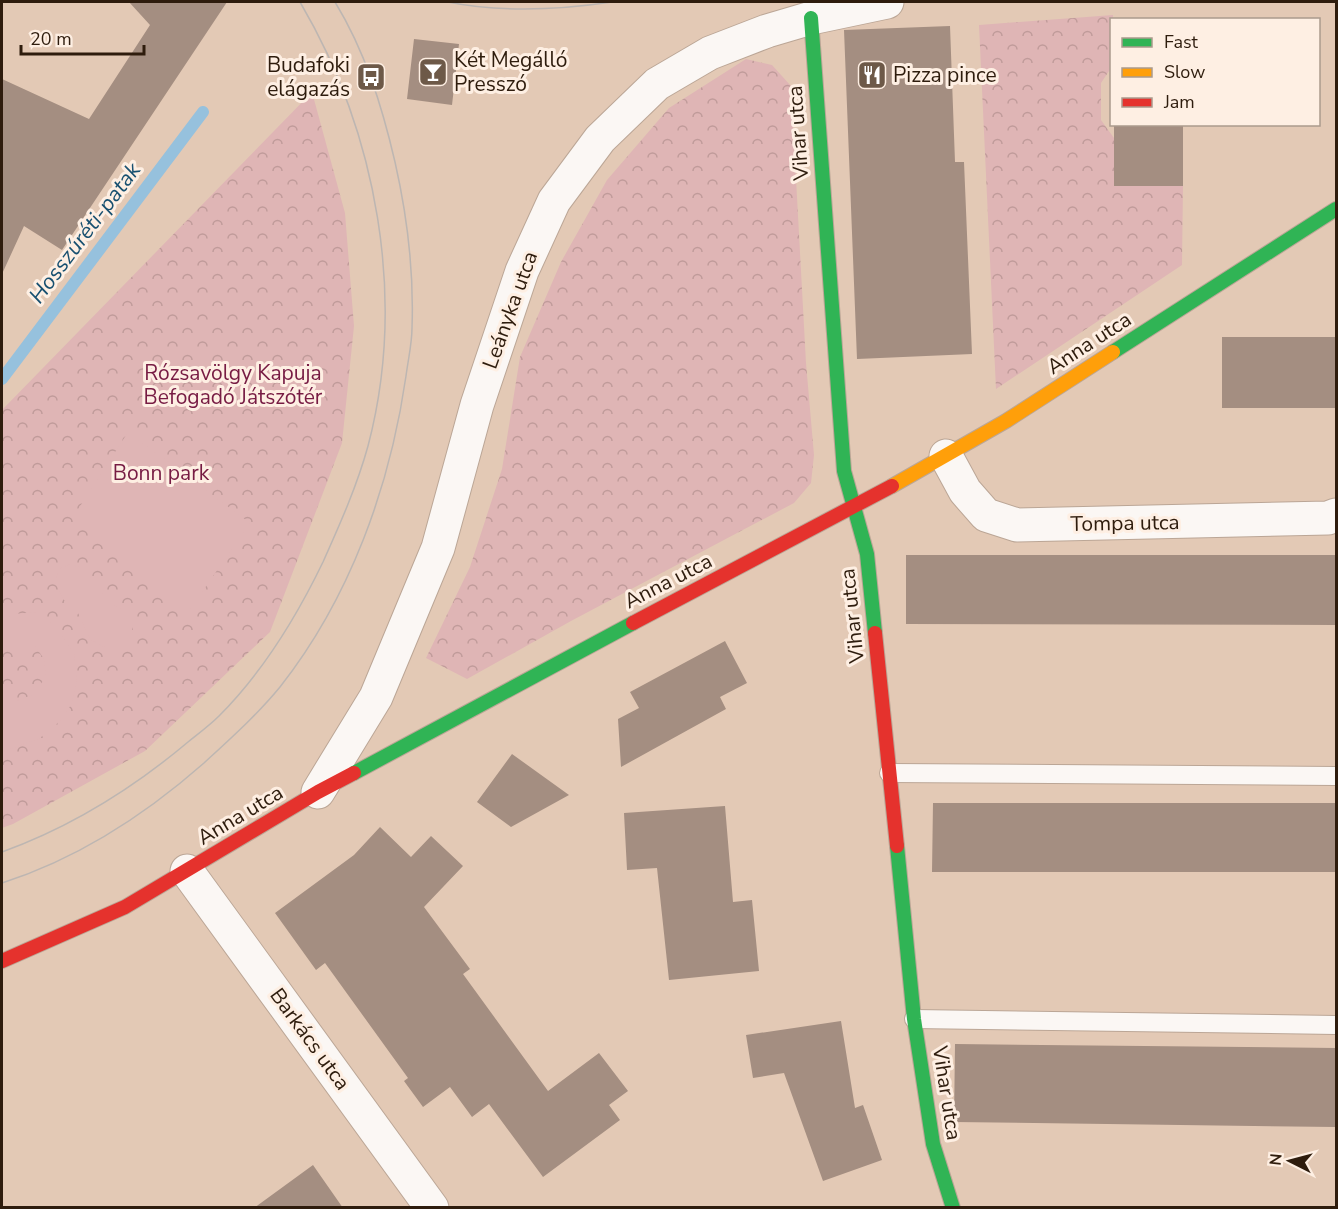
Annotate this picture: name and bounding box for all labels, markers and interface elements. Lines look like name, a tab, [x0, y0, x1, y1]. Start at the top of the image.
scale bar	[21, 18, 144, 56]
legend	[1110, 18, 1320, 126]
text: 20 m	[30, 27, 72, 51]
text: Fast	[1164, 30, 1199, 54]
place label: Két Megálló Presszó	[454, 46, 567, 98]
place label: Budafoki elágazás	[267, 51, 350, 103]
bar icon: Két Megálló Presszó	[417, 56, 449, 88]
restaurant icon: Pizza pince	[856, 59, 888, 91]
text: Slow	[1164, 60, 1205, 84]
bus stop icon: Budafoki elágazás	[355, 61, 387, 93]
place label: Pizza pince	[893, 61, 997, 89]
street label: Vihar utca	[781, 85, 815, 182]
text: Jam	[1163, 90, 1195, 114]
water label: Hosszúréti-patak	[22, 156, 148, 309]
street label: Leányka utca	[476, 247, 544, 373]
street label: Anna utca	[1041, 305, 1137, 381]
park label: Rózsavölgy Kapuja Befogadó Játszótér	[144, 359, 323, 411]
park label: Bonn park	[113, 459, 210, 487]
street label: Tompa utca	[1070, 508, 1180, 538]
street label: Anna utca	[619, 547, 717, 615]
street label: Vihar utca	[833, 567, 871, 666]
street label: Anna utca	[192, 778, 288, 852]
street label: Barkács utca	[264, 982, 356, 1096]
street label: Vihar utca	[926, 1043, 968, 1142]
north arrow	[1260, 1131, 1320, 1191]
text: N	[1265, 1152, 1288, 1167]

